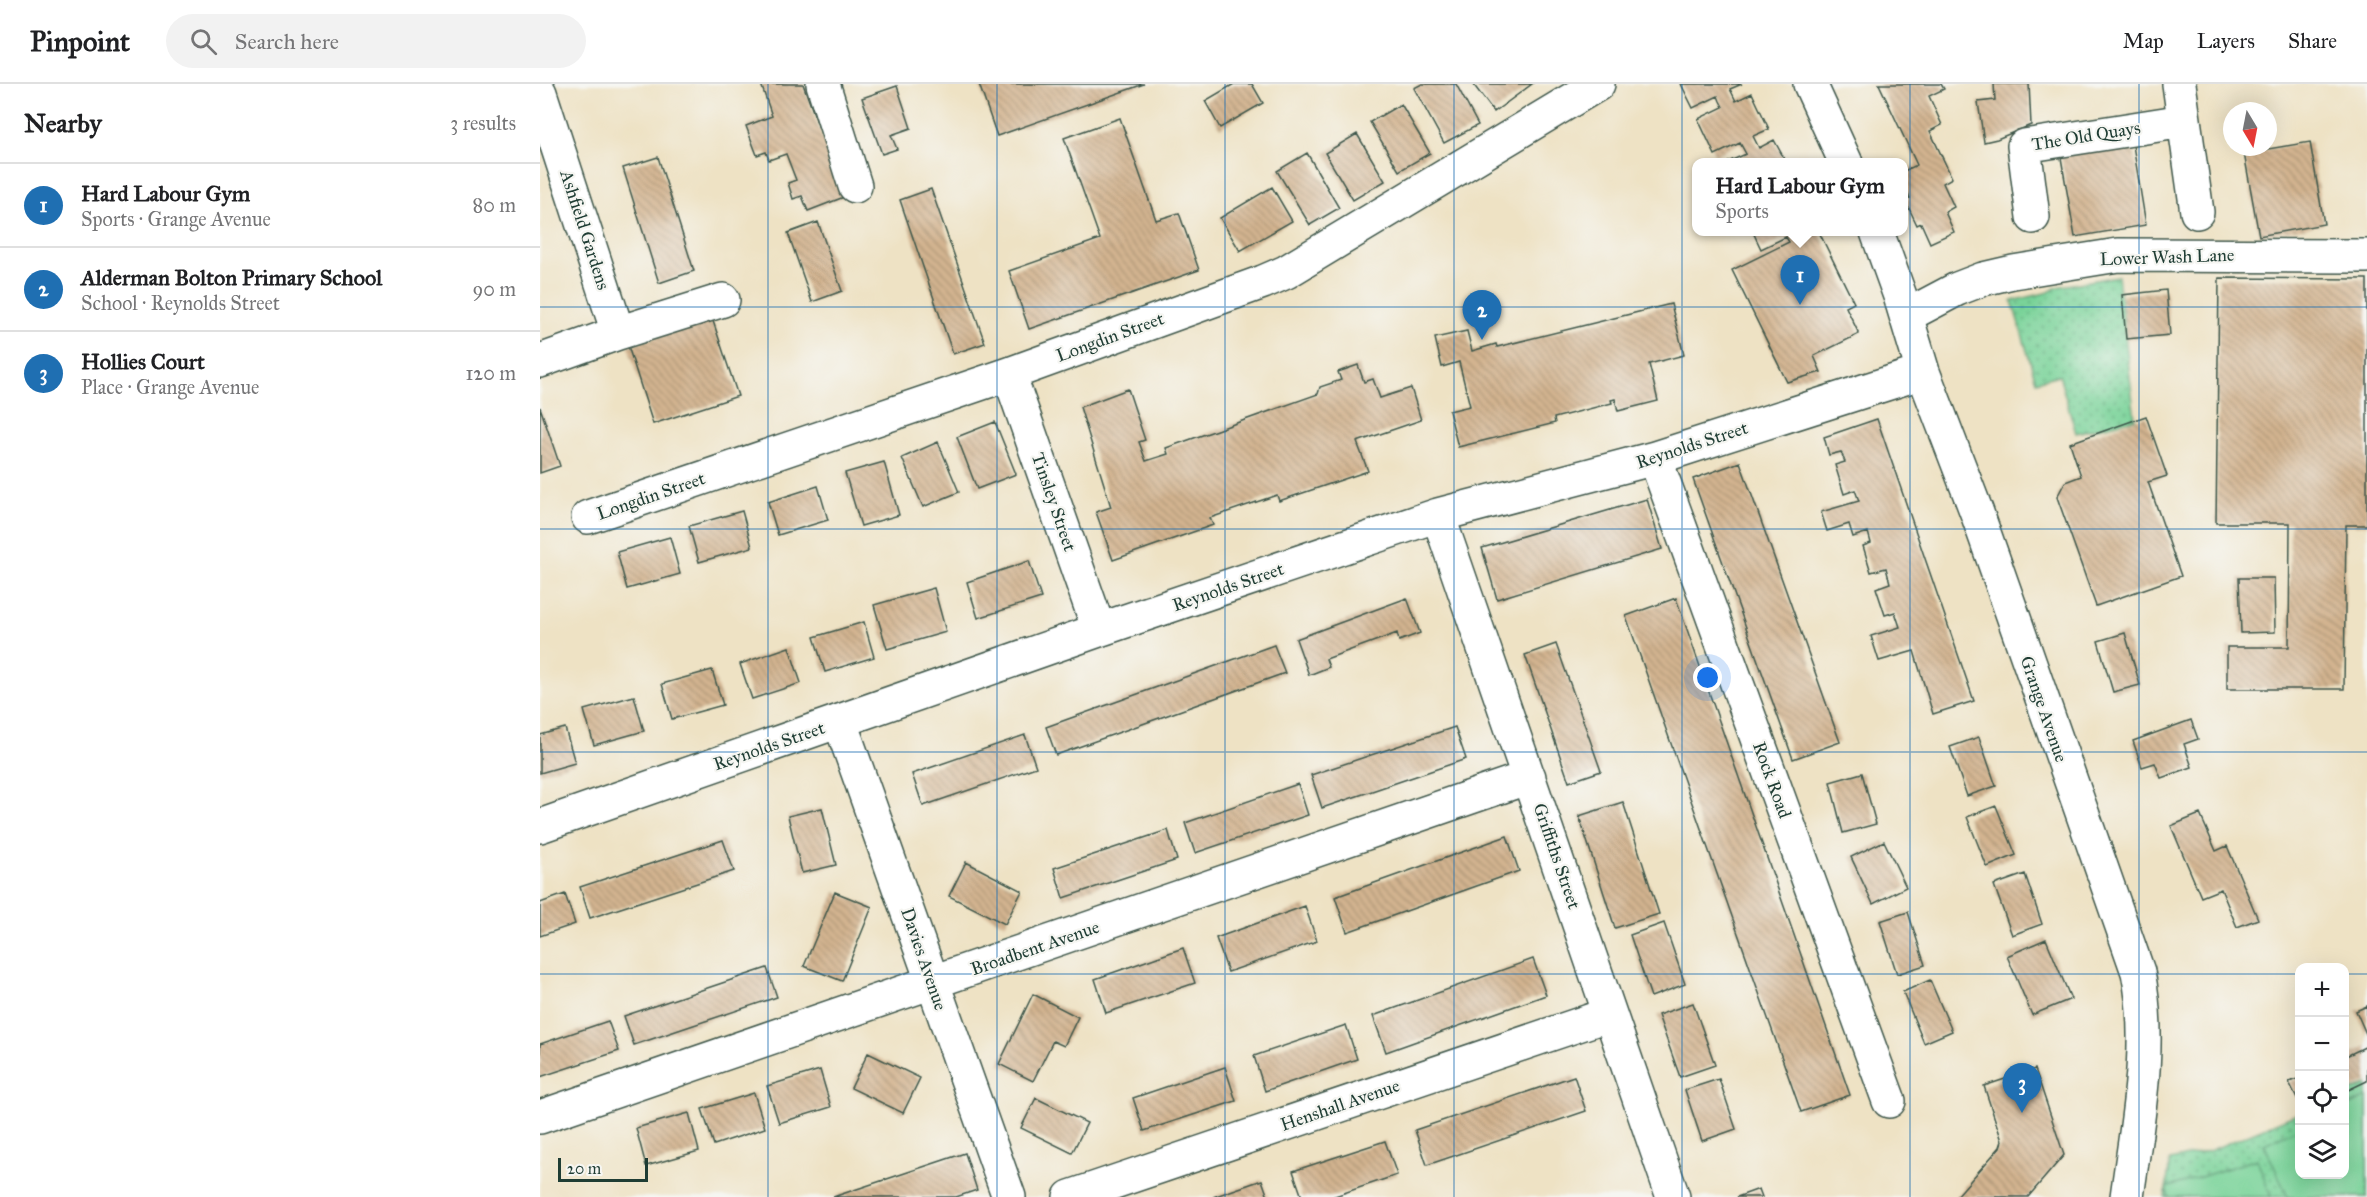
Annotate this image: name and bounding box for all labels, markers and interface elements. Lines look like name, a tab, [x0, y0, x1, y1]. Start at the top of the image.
search box	[166, 14, 586, 68]
text: Pinpoint	[30, 24, 130, 59]
icon: search	[187, 25, 220, 58]
text: Search here	[235, 28, 339, 55]
text: Map	[2123, 28, 2164, 54]
text: Layers	[2197, 28, 2255, 54]
text: Share	[2288, 28, 2337, 54]
north arrow	[2223, 102, 2277, 156]
text: Nearby	[24, 107, 102, 139]
text: 3 results	[450, 111, 516, 135]
street label: The Old Quays	[2030, 117, 2142, 155]
popup	[1692, 158, 1908, 236]
street label: Ashfield Gardens	[555, 166, 615, 293]
text: Hard Labour Gym	[1715, 172, 1885, 199]
text: Hard Labour Gym	[81, 180, 250, 207]
text: 1	[40, 193, 47, 217]
text: 80 m	[473, 193, 516, 217]
text: Sports	[1715, 199, 1769, 223]
text: Sports · Grange Avenue	[81, 207, 271, 231]
street label: Lower Wash Lane	[2099, 244, 2235, 270]
pin: 1	[1780, 256, 1820, 305]
text: Alderman Bolton Primary School	[81, 264, 382, 291]
text: 2	[39, 277, 48, 301]
text: 90 m	[473, 277, 516, 301]
pin: 2	[1462, 290, 1502, 340]
text: School · Reynolds Street	[81, 291, 280, 315]
street label: Longdin Street	[1053, 307, 1168, 368]
text: Hollies Court	[81, 348, 205, 375]
text: 3	[40, 361, 48, 385]
text: 120 m	[465, 361, 516, 385]
text: Place · Grange Avenue	[81, 375, 259, 399]
street label: Reynolds Street	[1633, 416, 1751, 473]
street label: Tinsley Street	[1027, 450, 1081, 555]
street label: Longdin Street	[594, 467, 709, 526]
street label: Reynolds Street	[1169, 557, 1287, 616]
street label: Grange Avenue	[2015, 653, 2072, 765]
your location	[1693, 663, 1722, 692]
street label: Reynolds Street	[710, 716, 828, 775]
street label: Rock Road	[1748, 739, 1796, 821]
street label: Griffiths Street	[1529, 800, 1586, 912]
street label: Davies Avenue	[896, 905, 952, 1013]
street label: Broadbent Avenue	[968, 916, 1102, 980]
map controls	[2295, 963, 2349, 1179]
button: +	[2295, 963, 2349, 1017]
button: −	[2295, 1017, 2349, 1071]
pin: 3	[2002, 1064, 2042, 1113]
button: locate	[2295, 1071, 2349, 1125]
street label: Henshall Avenue	[1278, 1074, 1402, 1136]
button: layers	[2295, 1125, 2349, 1179]
scale bar	[558, 1155, 648, 1182]
text: 20 m	[567, 1159, 601, 1178]

